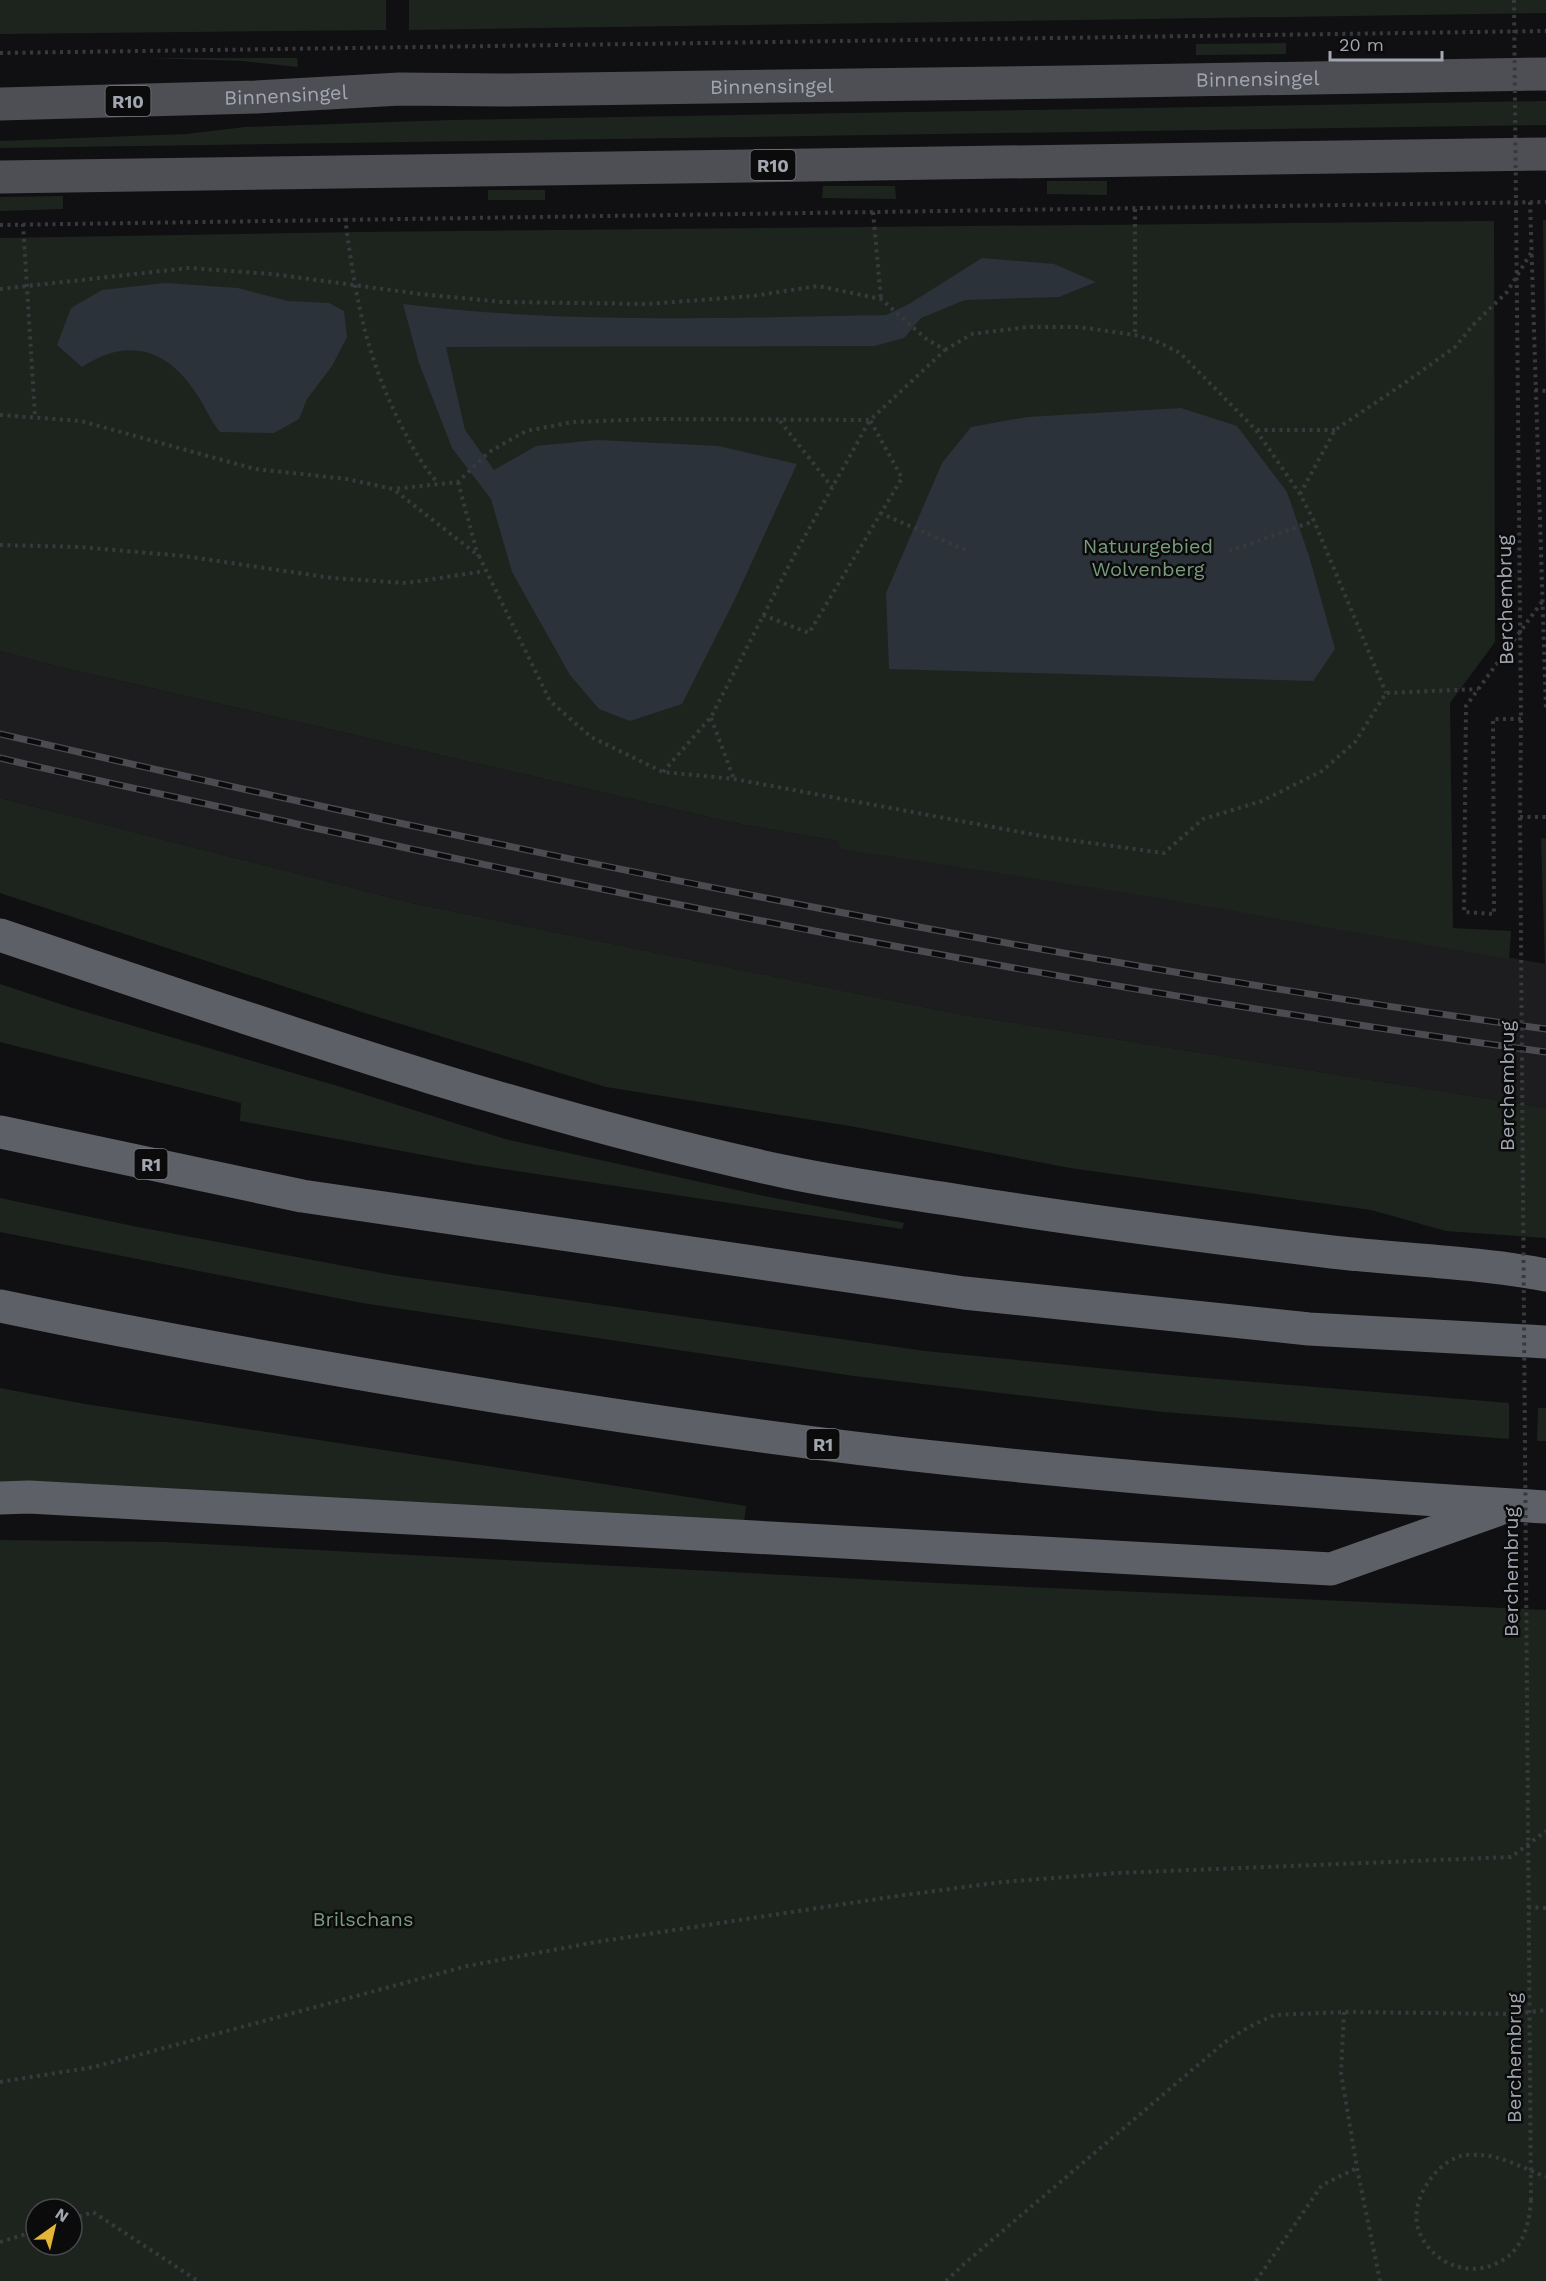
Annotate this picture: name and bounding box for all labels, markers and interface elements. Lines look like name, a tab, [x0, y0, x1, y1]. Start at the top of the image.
scale bar	[1330, 24, 1442, 62]
text: 20 m	[1339, 34, 1384, 55]
street label: Binnensingel	[1196, 66, 1320, 92]
street label: Binnensingel	[710, 73, 834, 99]
street label: Binnensingel	[224, 80, 348, 110]
road number: R10	[106, 86, 150, 116]
road number: R10	[750, 150, 796, 180]
park label: Natuurgebied Wolvenberg	[1083, 534, 1213, 581]
street label: Berchembrug	[1492, 534, 1518, 665]
street label: Berchembrug	[1495, 1020, 1519, 1151]
road number: R1	[134, 1149, 168, 1179]
road number: R1	[806, 1429, 840, 1459]
street label: Berchembrug	[1499, 1506, 1523, 1637]
park label: Brilschans	[312, 1907, 414, 1931]
street label: Berchembrug	[1502, 1992, 1526, 2123]
north arrow	[24, 2197, 84, 2257]
text: N	[52, 2204, 72, 2226]

